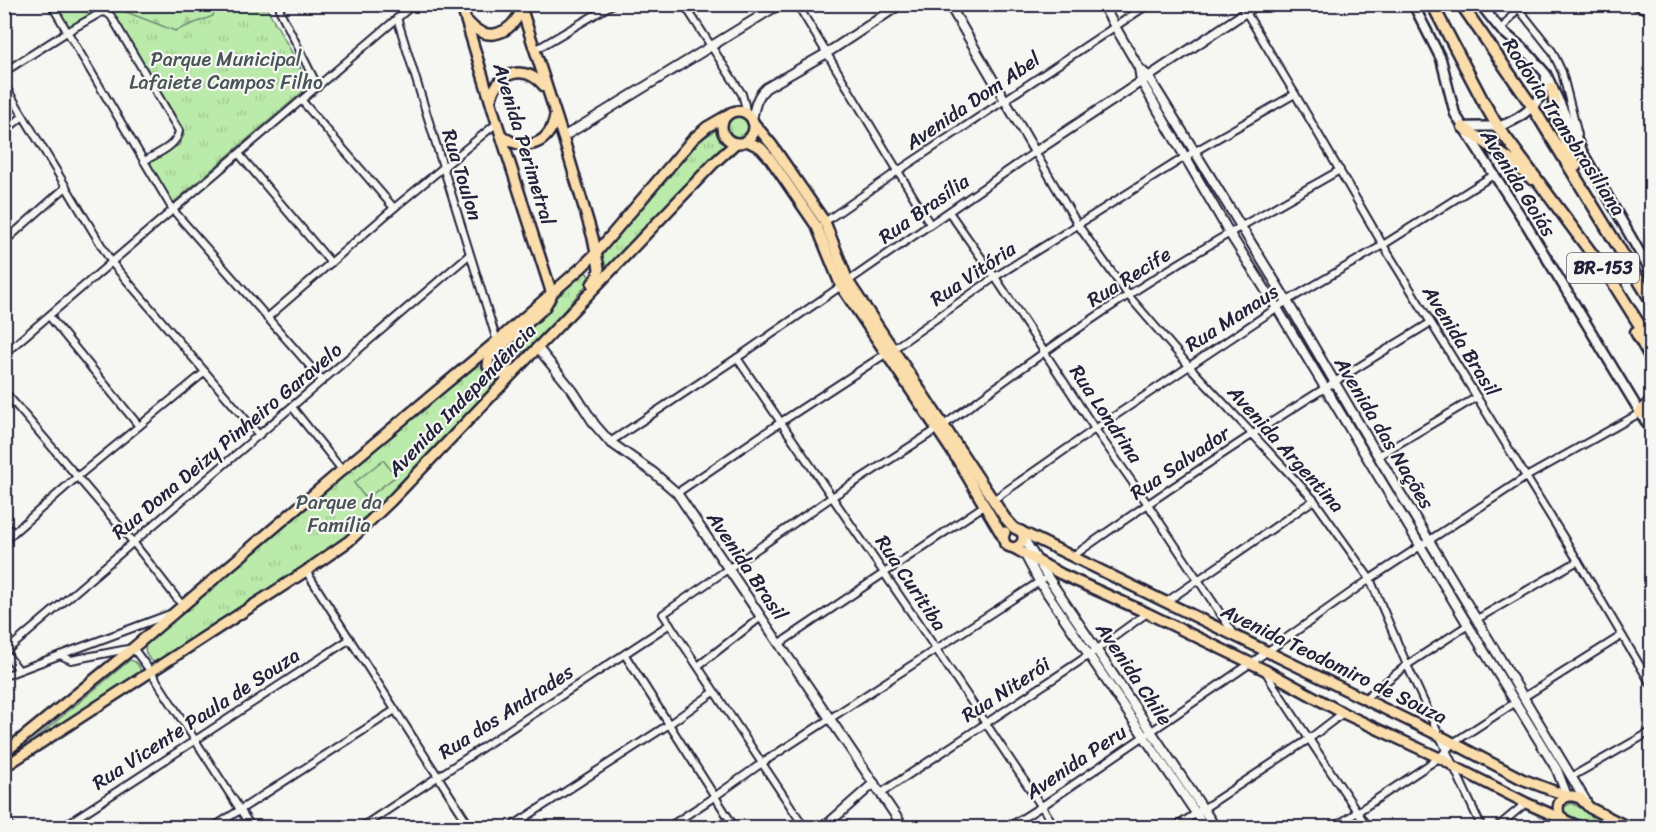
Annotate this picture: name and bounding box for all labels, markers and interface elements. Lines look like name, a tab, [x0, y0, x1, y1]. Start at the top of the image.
street label: Rodovia Transbrasiliana	[1493, 31, 1635, 223]
park label: Parque Municipal Lafaiete Campos Filho	[129, 42, 323, 100]
street label: Avenida Dom Abel	[897, 42, 1048, 160]
street label: Avenida Perimetral	[482, 58, 566, 231]
street label: Avenida Goiás	[1470, 121, 1566, 245]
street label: Rua Toulon	[431, 125, 493, 225]
street label: Rua Brasília	[871, 164, 978, 253]
street label: Rua Vitória	[923, 232, 1024, 316]
street label: Rua Recife	[1080, 237, 1178, 317]
road number: BR-153	[1567, 253, 1639, 283]
street label: Rua Manaus	[1178, 274, 1287, 362]
street label: Avenida Brasil	[1412, 277, 1509, 404]
street label: Avenida Independência	[378, 315, 545, 486]
street label: Rua Dona Deizy Pinheiro Garavelo	[103, 333, 351, 549]
street label: Avenida das Nações	[1324, 349, 1444, 517]
street label: Rua Londrina	[1060, 357, 1153, 471]
street label: Avenida Argentina	[1218, 376, 1353, 521]
street label: Rua Salvador	[1123, 415, 1239, 510]
park label: Parque da Família	[296, 485, 382, 543]
street label: Avenida Brasil	[697, 503, 797, 628]
street label: Rua Curitiba	[866, 528, 956, 638]
street label: Avenida Teodomiro de Souza	[1214, 594, 1453, 734]
street label: Avenida Chile	[1086, 614, 1182, 733]
street label: Rua Vicente Paula de Souza	[85, 638, 307, 800]
street label: Rua Niterói	[954, 647, 1059, 732]
street label: Rua dos Andrades	[431, 654, 581, 769]
street label: Avenida Peru	[1017, 715, 1134, 810]

